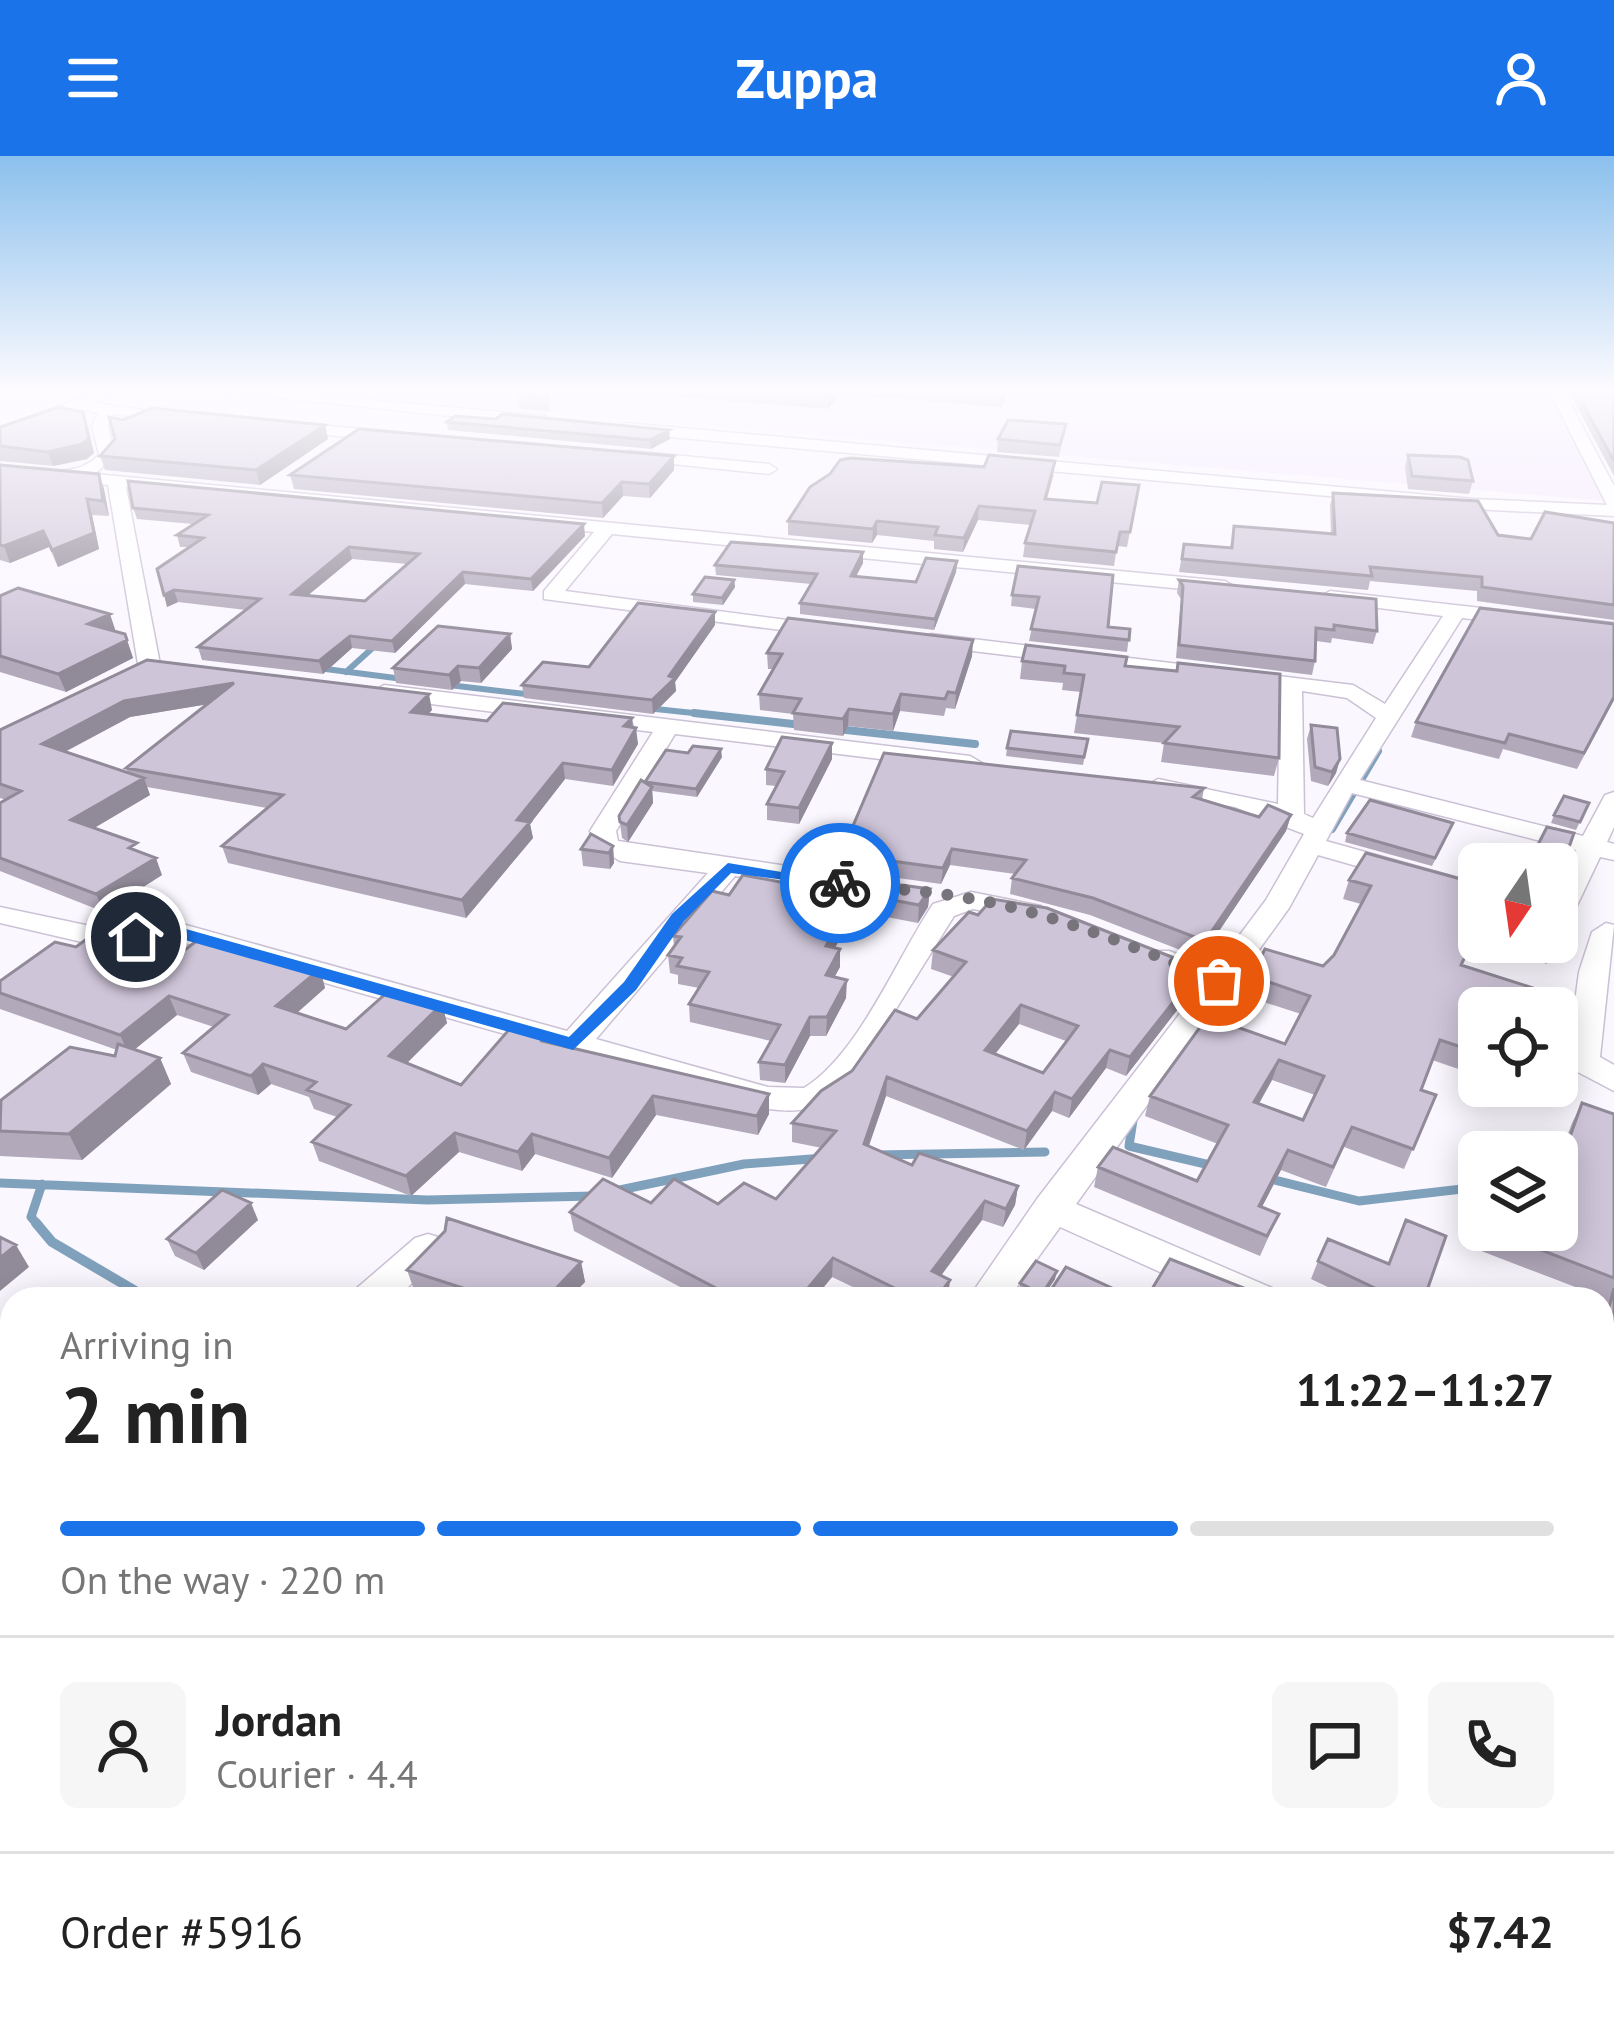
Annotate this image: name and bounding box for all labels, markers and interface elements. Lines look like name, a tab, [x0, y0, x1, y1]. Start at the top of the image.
text: Zuppa	[736, 43, 878, 113]
icon: menu	[60, 45, 126, 111]
icon: person	[1488, 45, 1554, 111]
courier	[780, 823, 900, 943]
north arrow	[1458, 843, 1578, 963]
map controls	[1458, 843, 1578, 1251]
icon: bike	[807, 850, 873, 916]
pin	[85, 886, 187, 988]
icon: home	[103, 904, 169, 970]
pin	[1168, 930, 1270, 1032]
icon: bag	[1186, 948, 1252, 1014]
button: locate	[1458, 987, 1578, 1107]
button: layers	[1458, 1131, 1578, 1251]
text: Arriving in	[60, 1319, 234, 1370]
text: 11:22–11:27	[1296, 1360, 1554, 1418]
text: 2 min	[60, 1364, 250, 1465]
text: On the way · 220 m	[60, 1554, 385, 1605]
button: person	[60, 1682, 186, 1808]
button: chat	[1272, 1682, 1398, 1808]
button: phone	[1428, 1682, 1554, 1808]
text: Jordan	[216, 1690, 342, 1748]
text: Courier · 4.4	[216, 1748, 418, 1799]
text: Order #5916	[60, 1902, 303, 1960]
text: $7.42	[1446, 1902, 1554, 1960]

